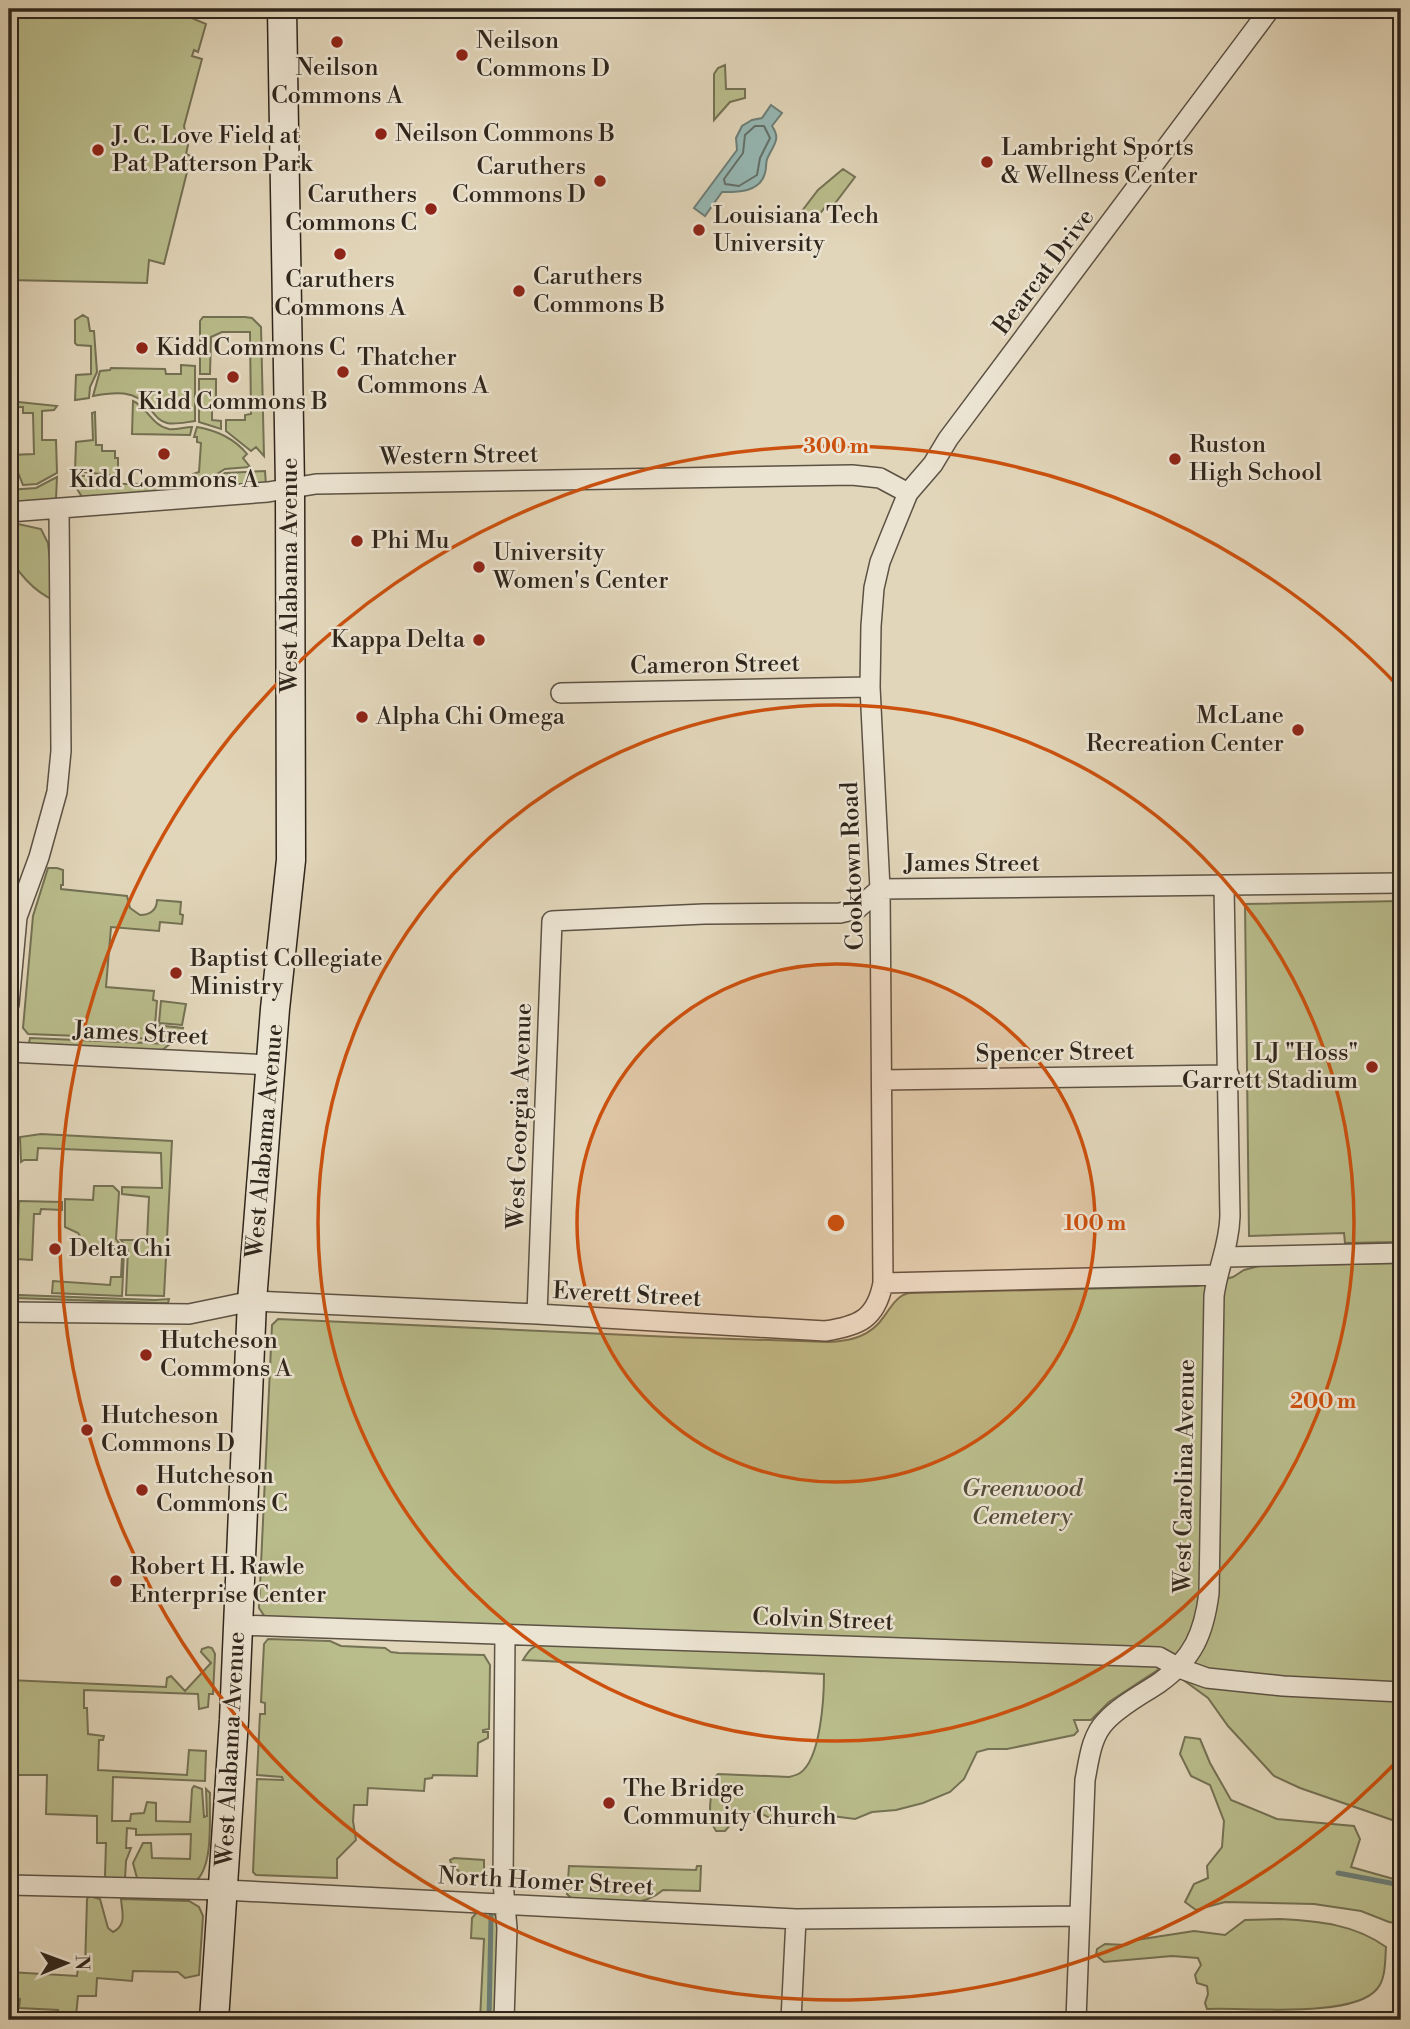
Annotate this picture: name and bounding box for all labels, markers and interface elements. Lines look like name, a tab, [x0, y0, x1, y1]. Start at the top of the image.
place label: Neilson Commons D	[476, 26, 610, 84]
marker: Neilson Commons A	[329, 34, 345, 50]
marker: Neilson Commons D	[454, 47, 470, 63]
place label: Neilson Commons A	[271, 53, 403, 111]
place label: Neilson Commons B	[395, 119, 615, 149]
place label: J. C. Love Field at Pat Patterson Park	[111, 121, 314, 179]
marker: Neilson Commons B	[373, 126, 389, 142]
place label: Lambright Sports & Wellness Center	[1001, 133, 1198, 191]
marker: J. C. Love Field at Pat Patterson Park	[90, 142, 106, 158]
place label: Caruthers Commons D	[452, 152, 586, 210]
marker: Lambright Sports & Wellness Center	[979, 154, 995, 170]
marker: Caruthers Commons D	[592, 173, 608, 189]
place label: Caruthers Commons C	[285, 180, 417, 238]
marker: Caruthers Commons C	[423, 201, 439, 217]
place label: Louisiana Tech University	[713, 201, 879, 259]
street label: Bearcat Drive	[986, 203, 1101, 342]
marker: Louisiana Tech University	[691, 222, 707, 238]
marker: Caruthers Commons A	[332, 246, 348, 262]
place label: Caruthers Commons B	[533, 262, 665, 320]
place label: Caruthers Commons A	[274, 265, 406, 323]
marker: Caruthers Commons B	[511, 283, 527, 299]
place label: Kidd Commons C	[156, 333, 345, 363]
marker: Kidd Commons C	[134, 340, 150, 356]
place label: Thatcher Commons A	[357, 343, 489, 401]
marker: Thatcher Commons A	[335, 364, 351, 380]
marker: Kidd Commons B	[225, 369, 241, 385]
place label: Kidd Commons B	[138, 387, 328, 417]
place label: Ruston High School	[1189, 430, 1322, 488]
text: 300 m	[803, 434, 869, 460]
street label: Western Street	[378, 440, 539, 472]
marker: Kidd Commons A	[156, 446, 172, 462]
marker: Ruston High School	[1167, 451, 1183, 467]
street label: West Alabama Avenue	[275, 457, 305, 694]
place label: Kidd Commons A	[69, 465, 259, 495]
place label: Phi Mu	[371, 526, 450, 556]
marker: Phi Mu	[349, 533, 365, 549]
place label: University Women's Center	[492, 538, 669, 596]
marker: University Women's Center	[471, 559, 487, 575]
place label: Kappa Delta	[331, 625, 466, 655]
marker: Kappa Delta	[471, 632, 487, 648]
street label: Cameron Street	[630, 649, 801, 681]
place label: McLane Recreation Center	[1086, 701, 1284, 759]
place label: Alpha Chi Omega	[375, 702, 566, 732]
marker: Alpha Chi Omega	[354, 709, 370, 725]
marker: McLane Recreation Center	[1290, 722, 1306, 738]
street label: Cooktown Road	[835, 781, 871, 951]
street label: James Street	[903, 849, 1041, 879]
place label: Baptist Collegiate Ministry	[189, 944, 383, 1002]
marker: Baptist Collegiate Ministry	[168, 965, 184, 981]
street label: West Georgia Avenue	[501, 1002, 539, 1231]
street label: James Street	[71, 1015, 210, 1053]
street label: West Alabama Avenue	[240, 1023, 290, 1260]
street label: Spencer Street	[975, 1037, 1135, 1069]
place label: LJ "Hoss" Garrett Stadium	[1182, 1038, 1358, 1096]
marker: LJ "Hoss" Garrett Stadium	[1364, 1059, 1380, 1075]
centre of rings	[824, 1211, 848, 1235]
text: 100 m	[1064, 1211, 1126, 1237]
place label: Delta Chi	[69, 1234, 172, 1264]
marker: Delta Chi	[47, 1241, 63, 1257]
street label: Everett Street	[552, 1276, 703, 1314]
place label: Hutcheson Commons A	[160, 1326, 292, 1384]
marker: Hutcheson Commons A	[138, 1347, 154, 1363]
street label: West Carolina Avenue	[1168, 1359, 1202, 1594]
text: 200 m	[1290, 1389, 1356, 1415]
place label: Hutcheson Commons D	[101, 1401, 235, 1459]
marker: Hutcheson Commons D	[79, 1422, 95, 1438]
place label: Hutcheson Commons C	[156, 1461, 288, 1519]
park label: Greenwood Cemetery	[962, 1474, 1084, 1532]
marker: Hutcheson Commons C	[134, 1482, 150, 1498]
place label: Robert H. Rawle Enterprise Center	[130, 1552, 326, 1610]
marker: Robert H. Rawle Enterprise Center	[108, 1573, 124, 1589]
street label: Colvin Street	[752, 1603, 895, 1637]
street label: West Alabama Avenue	[210, 1631, 252, 1868]
place label: The Bridge Community Church	[623, 1774, 837, 1832]
marker: The Bridge Community Church	[601, 1795, 617, 1811]
street label: North Homer Street	[437, 1861, 655, 1903]
north arrow	[32, 1927, 102, 1997]
text: N	[70, 1955, 94, 1970]

